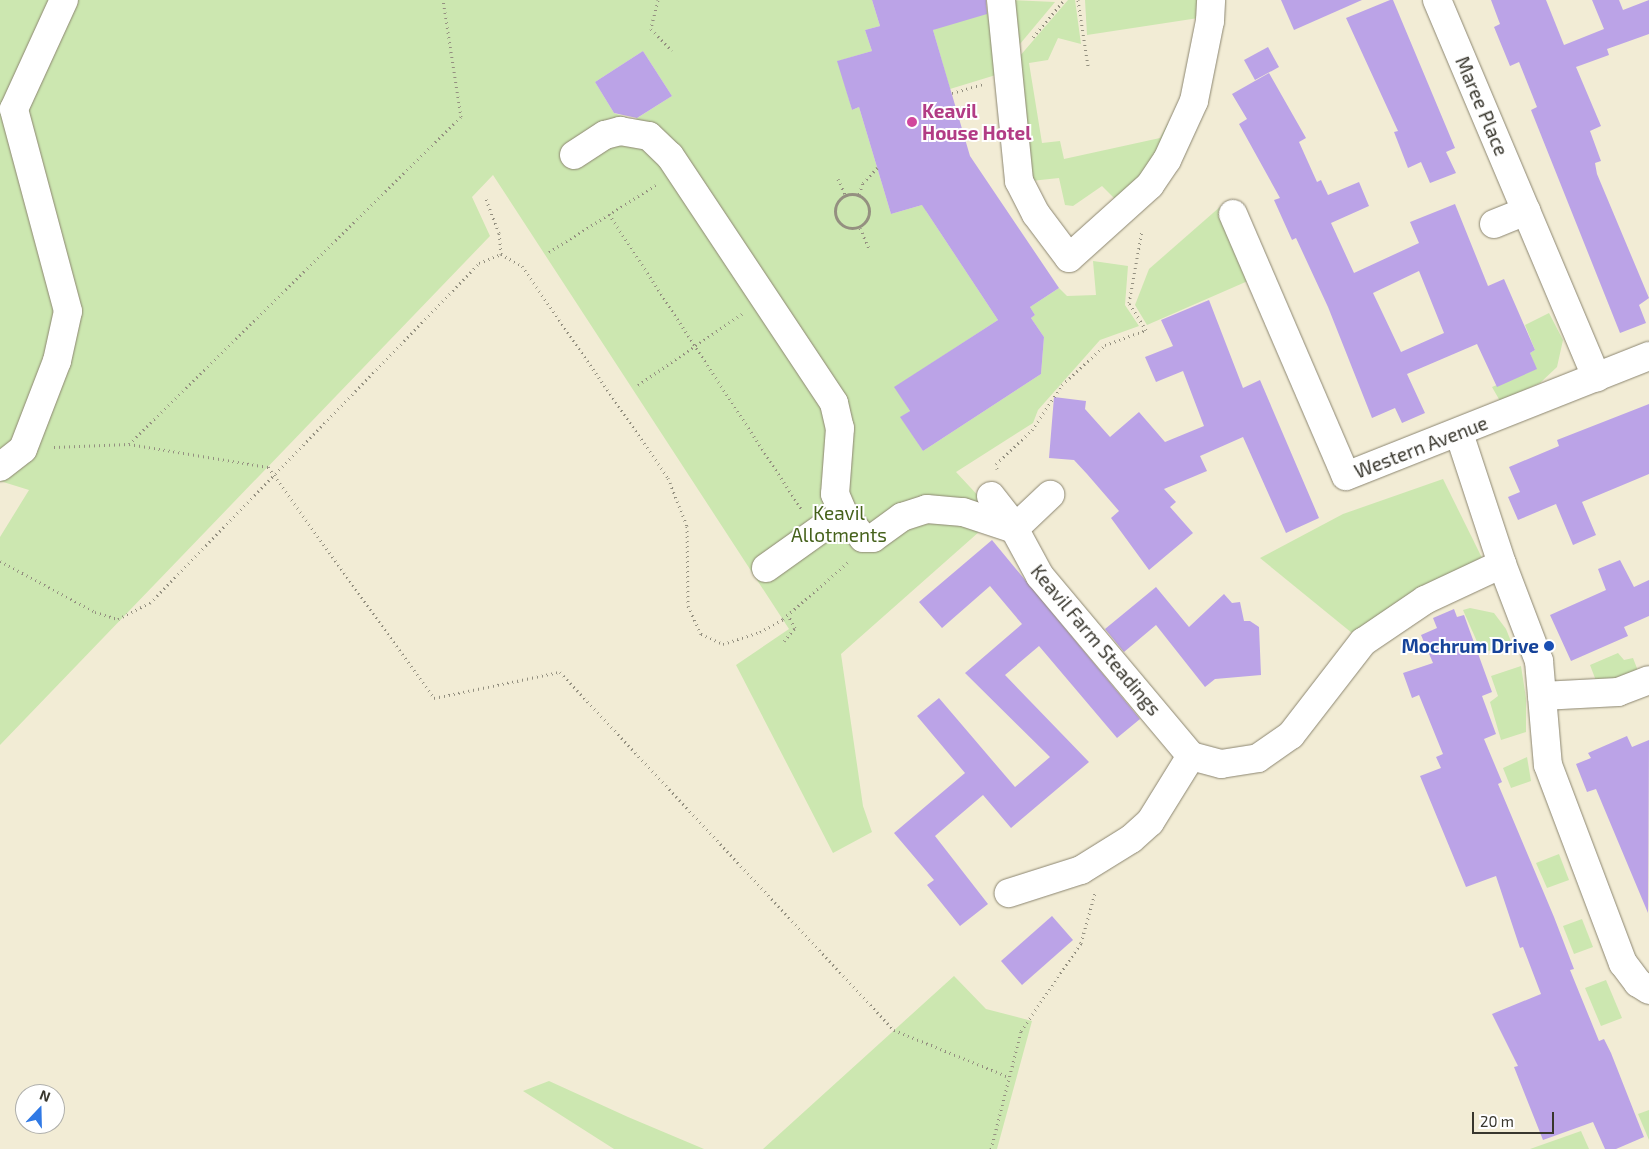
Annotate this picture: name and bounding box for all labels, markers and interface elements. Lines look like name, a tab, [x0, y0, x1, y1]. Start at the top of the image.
street label: Maree Place	[1451, 53, 1513, 159]
place label: Keavil House Hotel	[922, 100, 1032, 144]
marker: Keavil House Hotel	[906, 116, 918, 128]
street label: Western Avenue	[1351, 411, 1491, 483]
park label: Keavil Allotments	[791, 502, 887, 546]
street label: Keavil Farm Steadings	[1026, 560, 1166, 720]
place label: Mochrum Drive	[1401, 635, 1539, 657]
marker: Mochrum Drive	[1543, 640, 1555, 652]
north arrow	[15, 1084, 65, 1134]
text: N	[37, 1086, 53, 1105]
scale bar	[1474, 1102, 1556, 1134]
text: 20 m	[1480, 1112, 1514, 1130]

